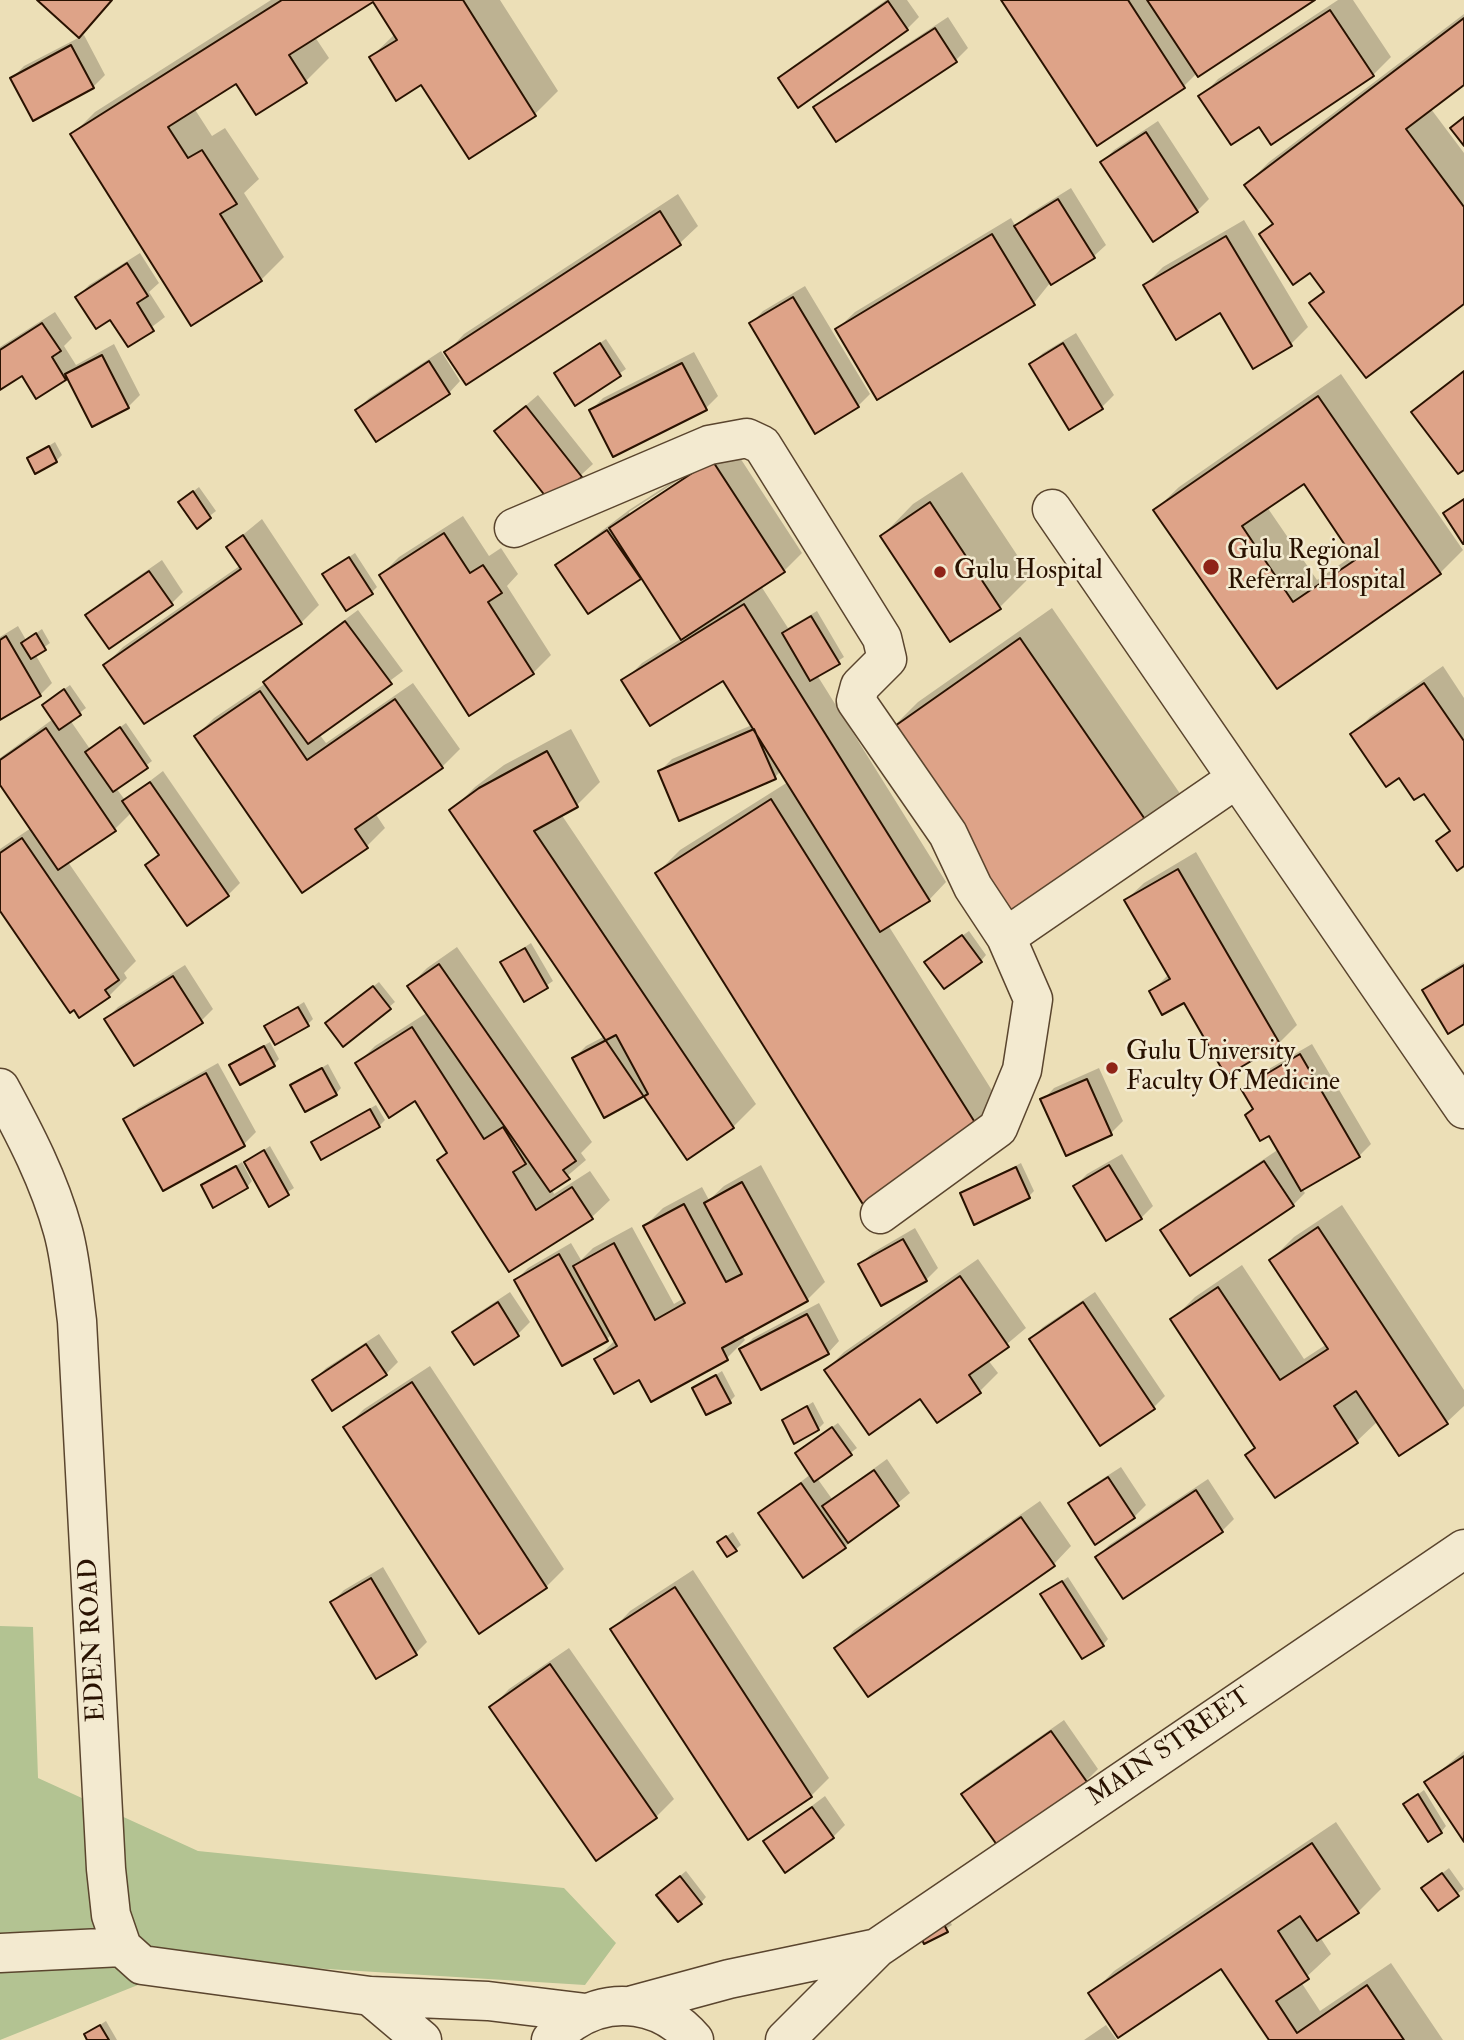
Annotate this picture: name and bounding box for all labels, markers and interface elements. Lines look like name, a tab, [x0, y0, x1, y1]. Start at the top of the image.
place label: Gulu Regional Referral Hospital	[1227, 536, 1406, 598]
place label: Gulu Hospital	[954, 556, 1103, 588]
marker: Gulu Regional Referral Hospital	[1201, 557, 1221, 577]
marker: Gulu Hospital	[932, 564, 948, 580]
place label: Gulu University Faculty Of Medicine	[1126, 1037, 1340, 1098]
marker: Gulu University Faculty Of Medicine	[1104, 1060, 1120, 1076]
street label: EDEN ROAD	[74, 1557, 114, 1723]
street label: MAIN STREET	[1082, 1682, 1258, 1814]

